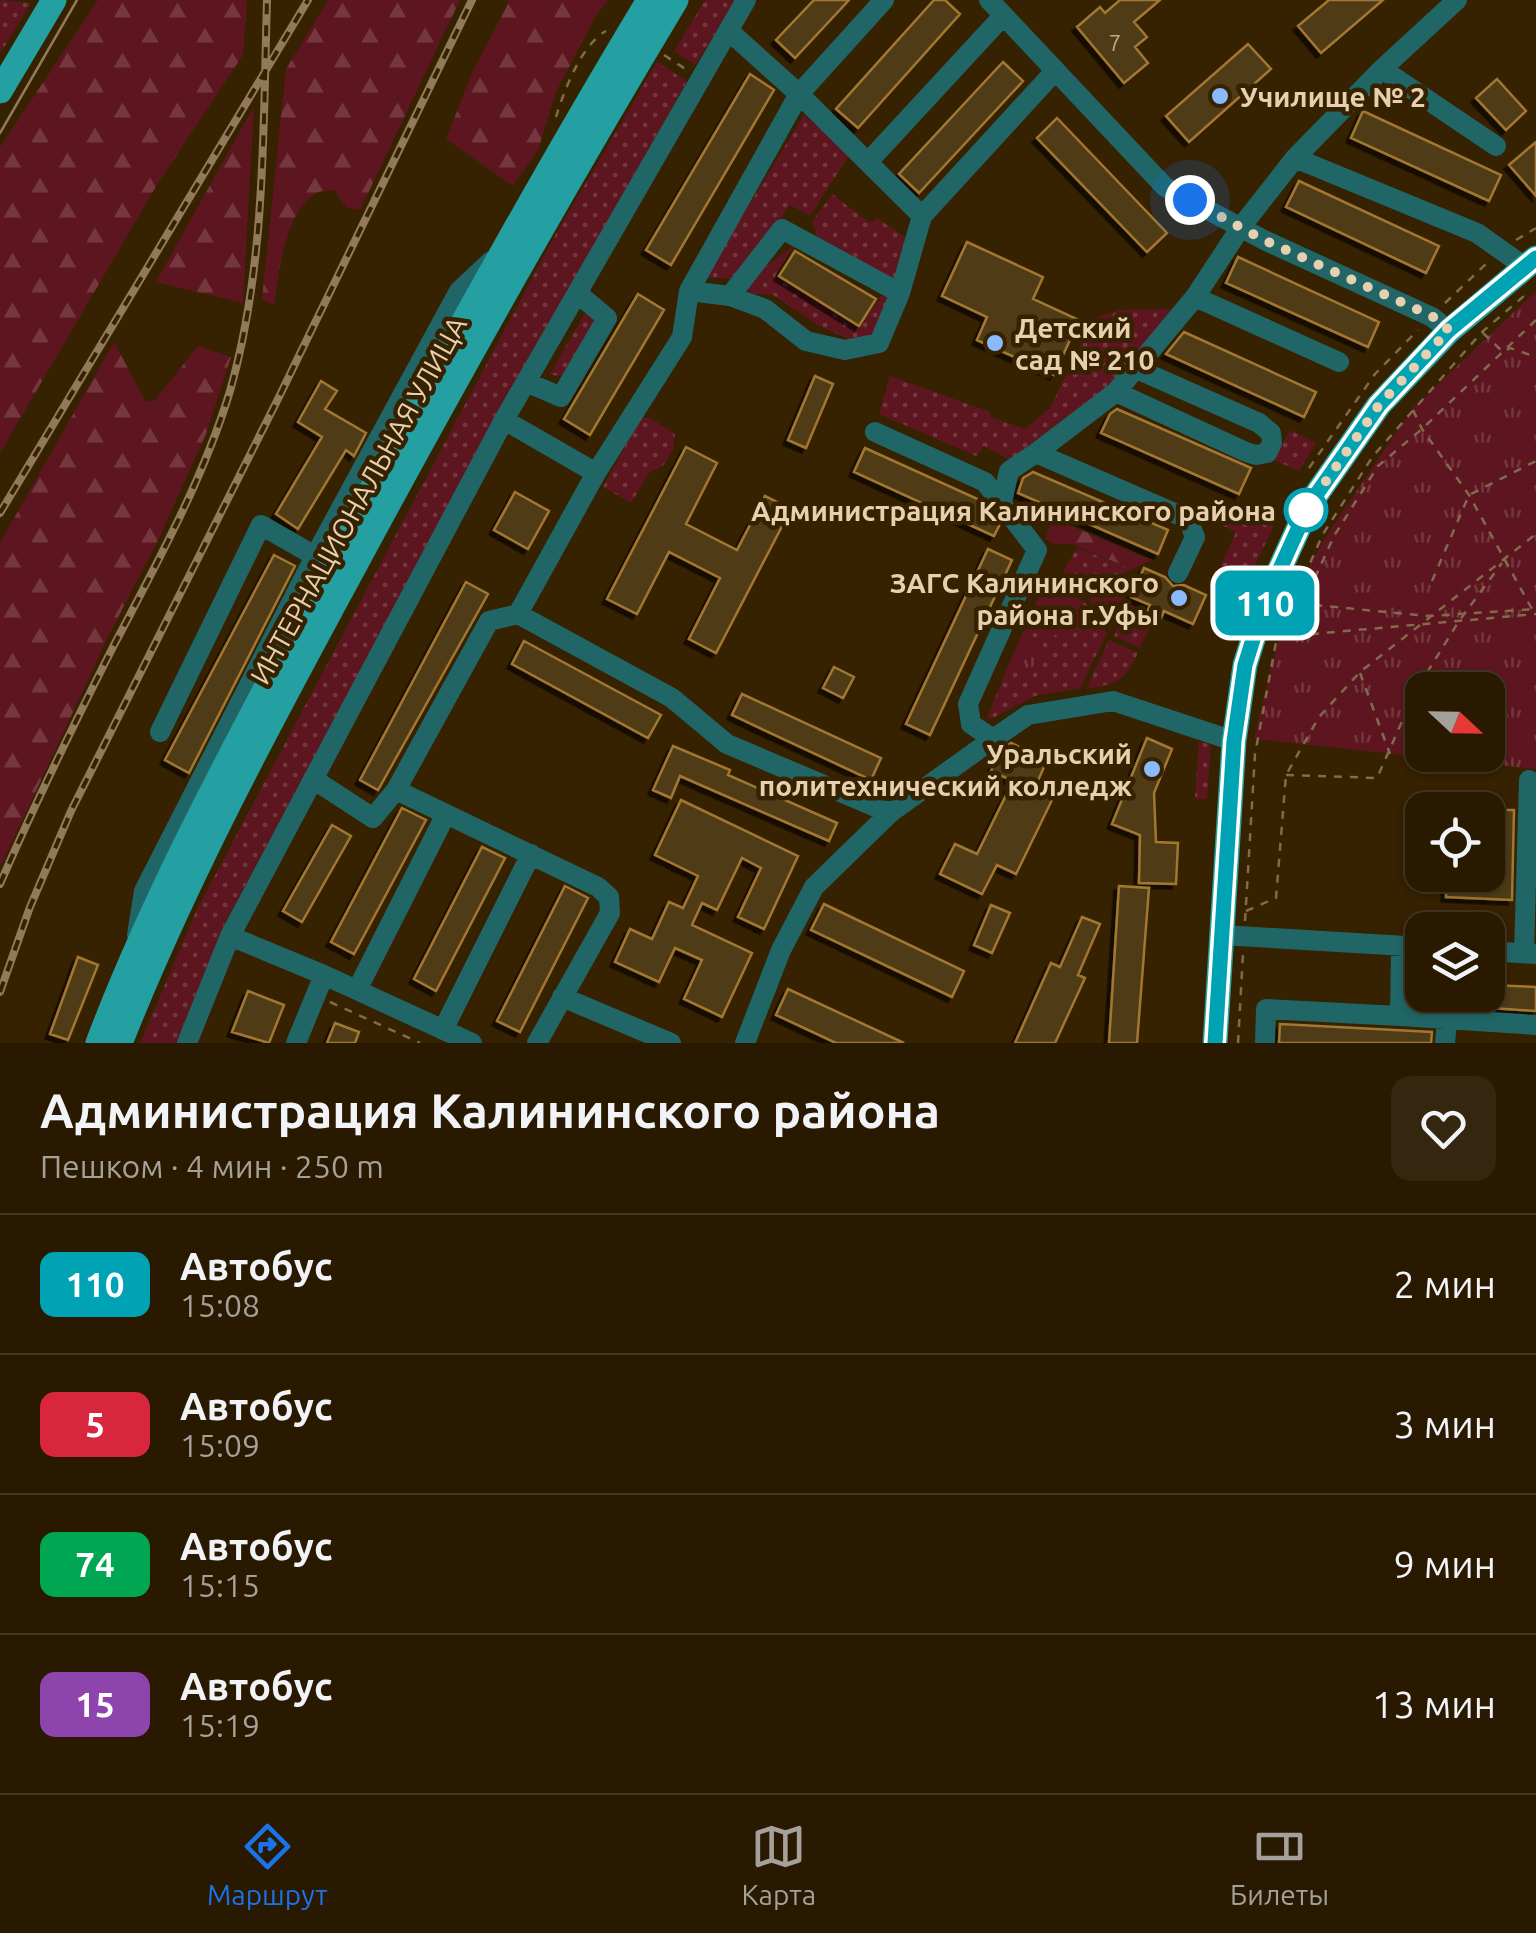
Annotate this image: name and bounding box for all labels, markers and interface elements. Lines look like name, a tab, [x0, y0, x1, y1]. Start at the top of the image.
house number: 7	[1109, 30, 1121, 55]
place label: Училище № 2	[1240, 81, 1426, 112]
marker: Училище № 2	[1209, 85, 1231, 107]
your location	[1165, 175, 1215, 225]
street label: ИНТЕРНАЦИОНАЛЬНАЯ УЛИЦА	[244, 311, 472, 689]
place label: Детский сад № 210	[1015, 312, 1154, 375]
marker: Детский сад № 210	[984, 332, 1006, 354]
marker: Администрация Калининского района	[1285, 489, 1327, 531]
place label: Администрация Калининского района	[751, 495, 1276, 526]
place label: ЗАГС Калининского района г.Уфы	[890, 567, 1159, 630]
line badge: 110	[1208, 570, 1322, 636]
text: 110	[1235, 583, 1295, 623]
marker: ЗАГС Калининского района г.Уфы	[1168, 587, 1190, 609]
north arrow	[1405, 672, 1505, 772]
map controls	[1405, 672, 1505, 1012]
place label: Уральский политехнический колледж	[759, 738, 1132, 801]
marker: Уральский политехнический колледж	[1141, 758, 1163, 780]
button: locate	[1405, 792, 1505, 892]
button: layers	[1405, 912, 1505, 1012]
button: heart	[1391, 1076, 1496, 1181]
text: Администрация Калининского района	[40, 1083, 940, 1137]
text: Пешком · 4 мин · 250 m	[40, 1148, 384, 1184]
text: Автобус	[180, 1245, 333, 1287]
text: 2 мин	[1394, 1263, 1496, 1305]
text: 110	[65, 1264, 125, 1304]
text: 15:08	[180, 1287, 260, 1323]
text: Автобус	[180, 1385, 333, 1427]
text: 3 мин	[1394, 1403, 1496, 1445]
text: 5	[85, 1404, 105, 1444]
text: 15:09	[180, 1427, 260, 1463]
text: Автобус	[180, 1525, 333, 1567]
text: 9 мин	[1394, 1543, 1496, 1585]
text: 74	[75, 1544, 115, 1584]
text: 15:15	[180, 1567, 260, 1603]
text: Автобус	[180, 1665, 333, 1707]
text: 13 мин	[1372, 1683, 1496, 1725]
text: 15	[75, 1684, 115, 1724]
text: 15:19	[180, 1707, 260, 1743]
tab: Маршрут	[207, 1819, 328, 1910]
tab: Карта	[742, 1819, 816, 1910]
tab: Билеты	[1230, 1819, 1329, 1910]

